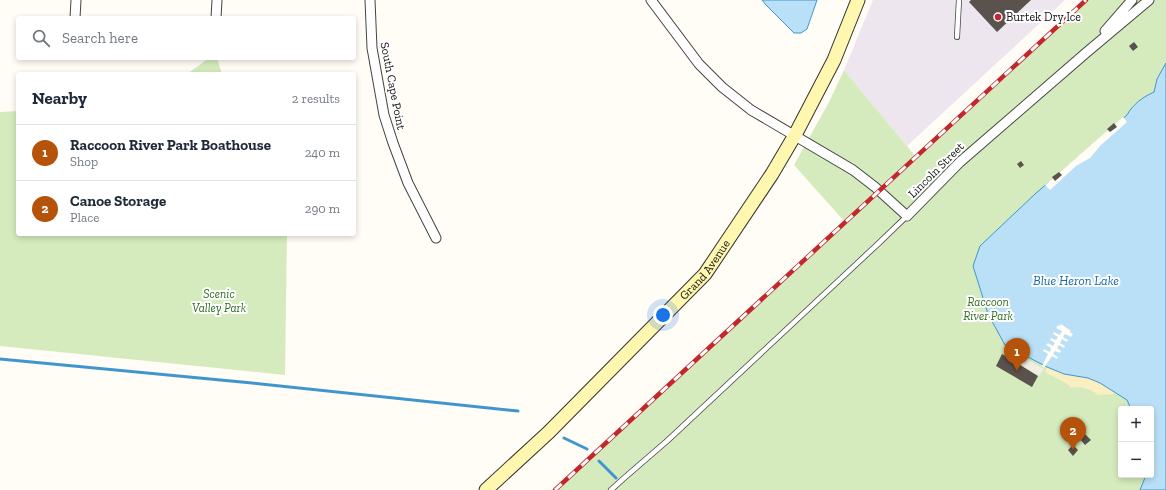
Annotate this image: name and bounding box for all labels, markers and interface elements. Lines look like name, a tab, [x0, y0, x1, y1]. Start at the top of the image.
place label: Burtek Dry Ice	[1006, 10, 1081, 24]
marker: Burtek Dry Ice	[993, 12, 1003, 22]
search box	[16, 16, 356, 60]
icon: search	[30, 27, 52, 49]
text: Search here	[62, 29, 138, 47]
street label: South Cape Point	[378, 41, 408, 132]
text: Nearby	[32, 88, 87, 108]
text: 2 results	[292, 91, 340, 106]
text: Raccoon River Park Boathouse	[70, 136, 271, 154]
street label: Lincoln Street	[905, 139, 967, 201]
text: 1	[42, 145, 48, 160]
text: 240 m	[305, 145, 340, 160]
text: Shop	[70, 154, 98, 169]
text: Canoe Storage	[70, 192, 166, 210]
text: 2	[42, 201, 48, 216]
text: 290 m	[305, 201, 340, 216]
text: Place	[70, 210, 99, 225]
street label: Grand Avenue	[677, 237, 733, 303]
water label: Blue Heron Lake	[1033, 273, 1119, 288]
park label: Scenic Valley Park	[192, 287, 247, 315]
park label: Raccoon River Park	[963, 295, 1014, 323]
your location	[653, 305, 673, 325]
pin: 1	[1004, 338, 1030, 371]
map controls	[1118, 406, 1154, 478]
button: +	[1118, 406, 1154, 442]
pin: 2	[1060, 417, 1086, 450]
button: −	[1118, 442, 1154, 478]

